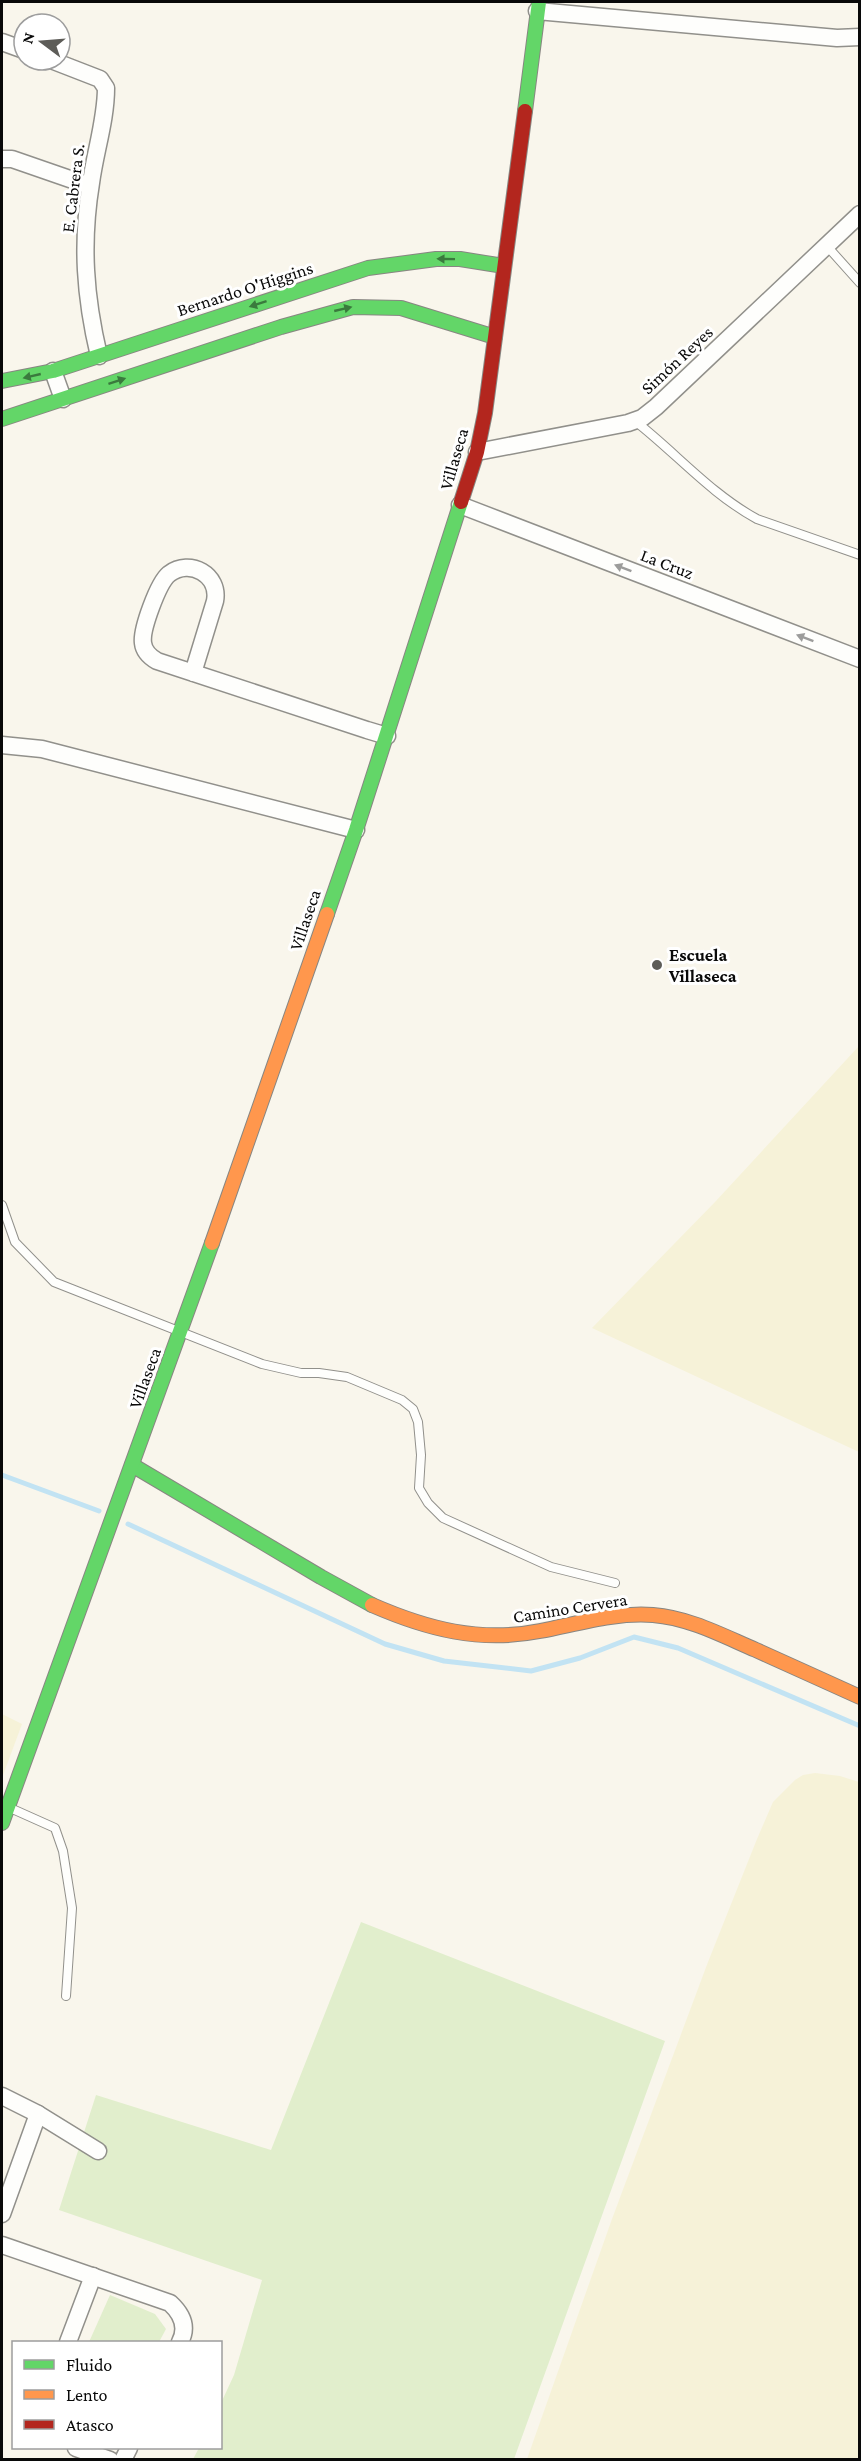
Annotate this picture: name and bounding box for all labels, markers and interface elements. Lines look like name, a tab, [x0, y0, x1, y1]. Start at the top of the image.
north arrow	[12, 12, 72, 72]
text: N	[18, 30, 38, 46]
street label: E. Cabrera S.	[58, 142, 88, 234]
one-way arrow	[437, 254, 456, 264]
street label: Bernardo O'Higgins	[175, 258, 315, 320]
one-way arrow	[249, 299, 267, 309]
one-way arrow	[334, 304, 352, 314]
street label: Simón Reyes	[637, 322, 717, 398]
one-way arrow	[23, 371, 41, 381]
one-way arrow	[108, 376, 126, 386]
street label: Villaseca	[436, 426, 472, 492]
street label: La Cruz	[638, 545, 697, 583]
one-way arrow	[614, 563, 632, 572]
one-way arrow	[796, 633, 814, 643]
street label: Villaseca	[285, 887, 325, 953]
place label: Escuela Villaseca	[668, 945, 737, 986]
marker: Escuela Villaseca	[650, 958, 664, 972]
street label: Villaseca	[125, 1345, 165, 1411]
street label: Camino Cervera	[511, 1589, 629, 1627]
legend	[12, 2341, 222, 2449]
text: Fluido	[66, 2355, 112, 2375]
text: Lento	[66, 2385, 107, 2405]
text: Atasco	[66, 2415, 114, 2435]

